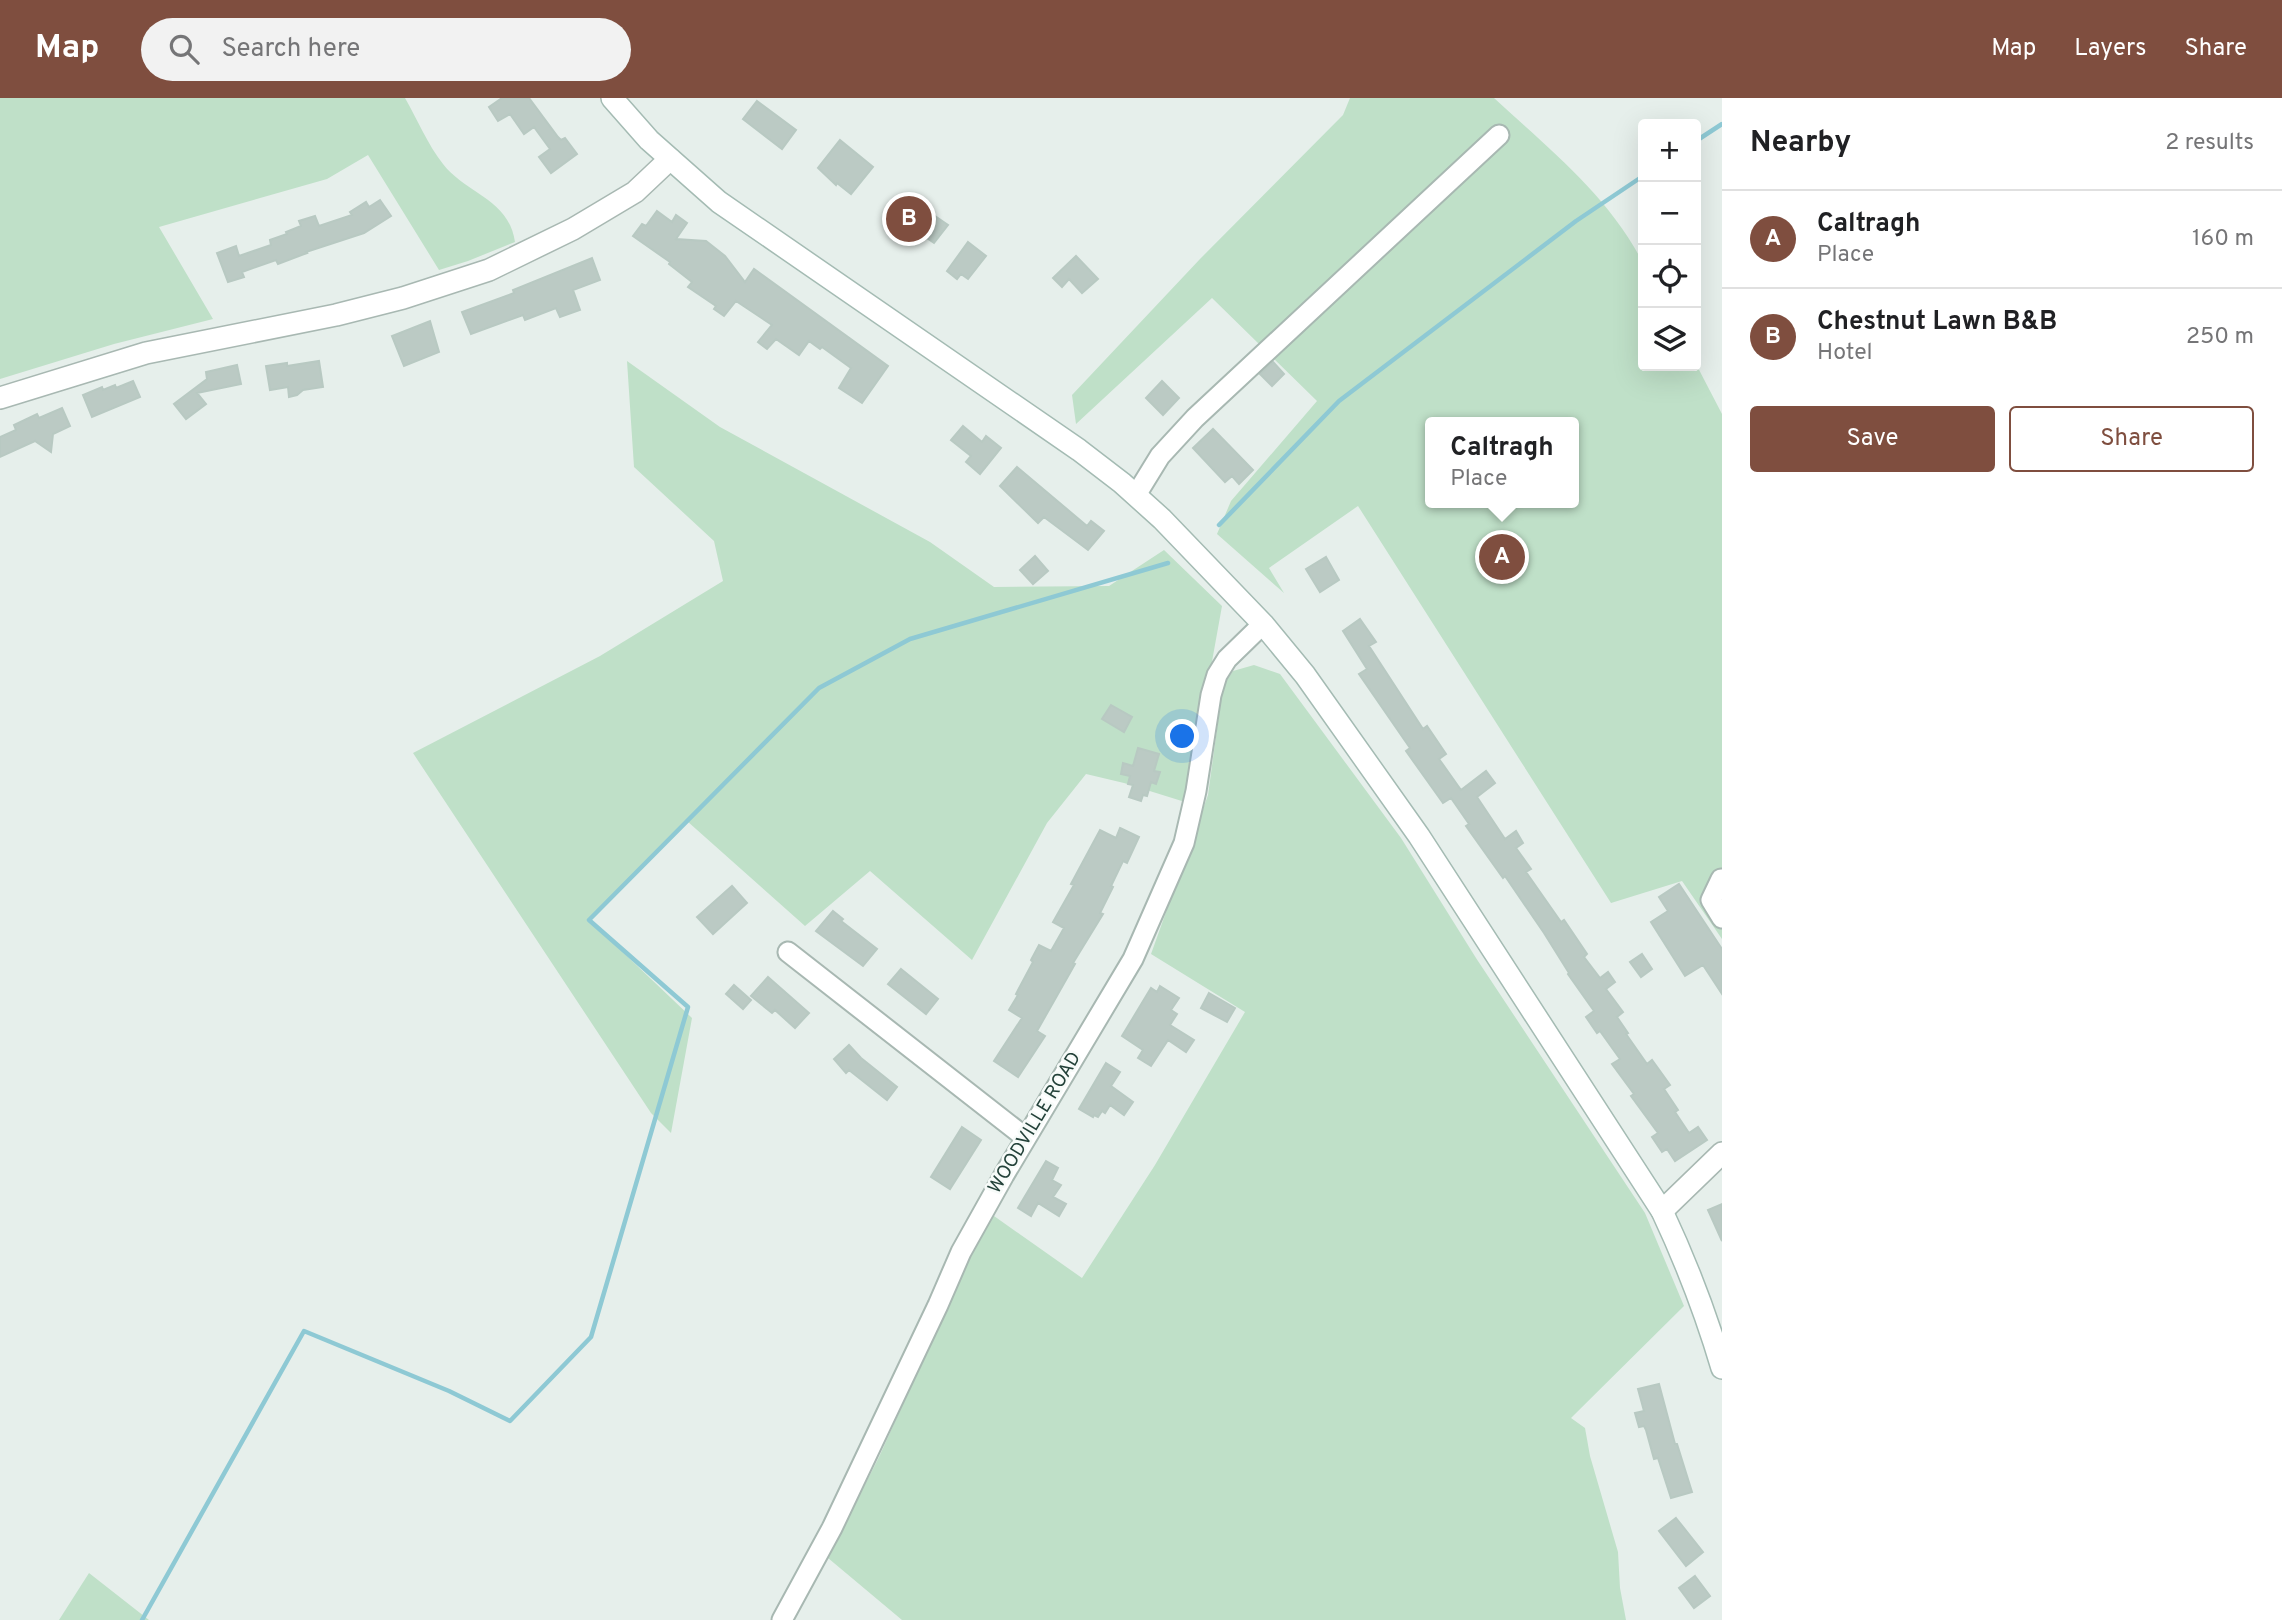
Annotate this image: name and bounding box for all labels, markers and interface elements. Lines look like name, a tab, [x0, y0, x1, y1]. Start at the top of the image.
search box	[141, 18, 631, 81]
text: Map	[35, 28, 99, 70]
icon: search	[165, 30, 203, 68]
text: Search here	[221, 33, 360, 66]
text: Map	[1991, 34, 2036, 64]
text: Layers	[2074, 34, 2146, 64]
text: Share	[2184, 34, 2247, 64]
map controls	[1638, 119, 1701, 371]
button: +	[1638, 119, 1701, 182]
text: Nearby	[1750, 125, 1851, 162]
text: 2 results	[2165, 129, 2254, 158]
button: −	[1638, 182, 1701, 245]
pin: B	[886, 193, 932, 245]
text: Caltragh	[1817, 208, 1920, 241]
text: A	[1765, 225, 1781, 254]
text: 160 m	[2192, 225, 2254, 254]
text: Place	[1817, 241, 1874, 270]
button: locate	[1638, 245, 1701, 308]
text: Chestnut Lawn B&B	[1817, 306, 2057, 339]
button: layers	[1638, 308, 1701, 371]
text: B	[1765, 323, 1781, 352]
text: 250 m	[2186, 323, 2254, 352]
text: Hotel	[1817, 339, 1873, 368]
button: Save	[1750, 406, 1995, 472]
button: Share	[2009, 406, 2254, 472]
popup	[1425, 417, 1579, 508]
text: Caltragh	[1450, 432, 1554, 465]
text: Place	[1450, 465, 1507, 494]
pin: A	[1479, 531, 1525, 583]
your location	[1165, 719, 1199, 753]
street label: WOODVILLE ROAD	[983, 1048, 1087, 1198]

